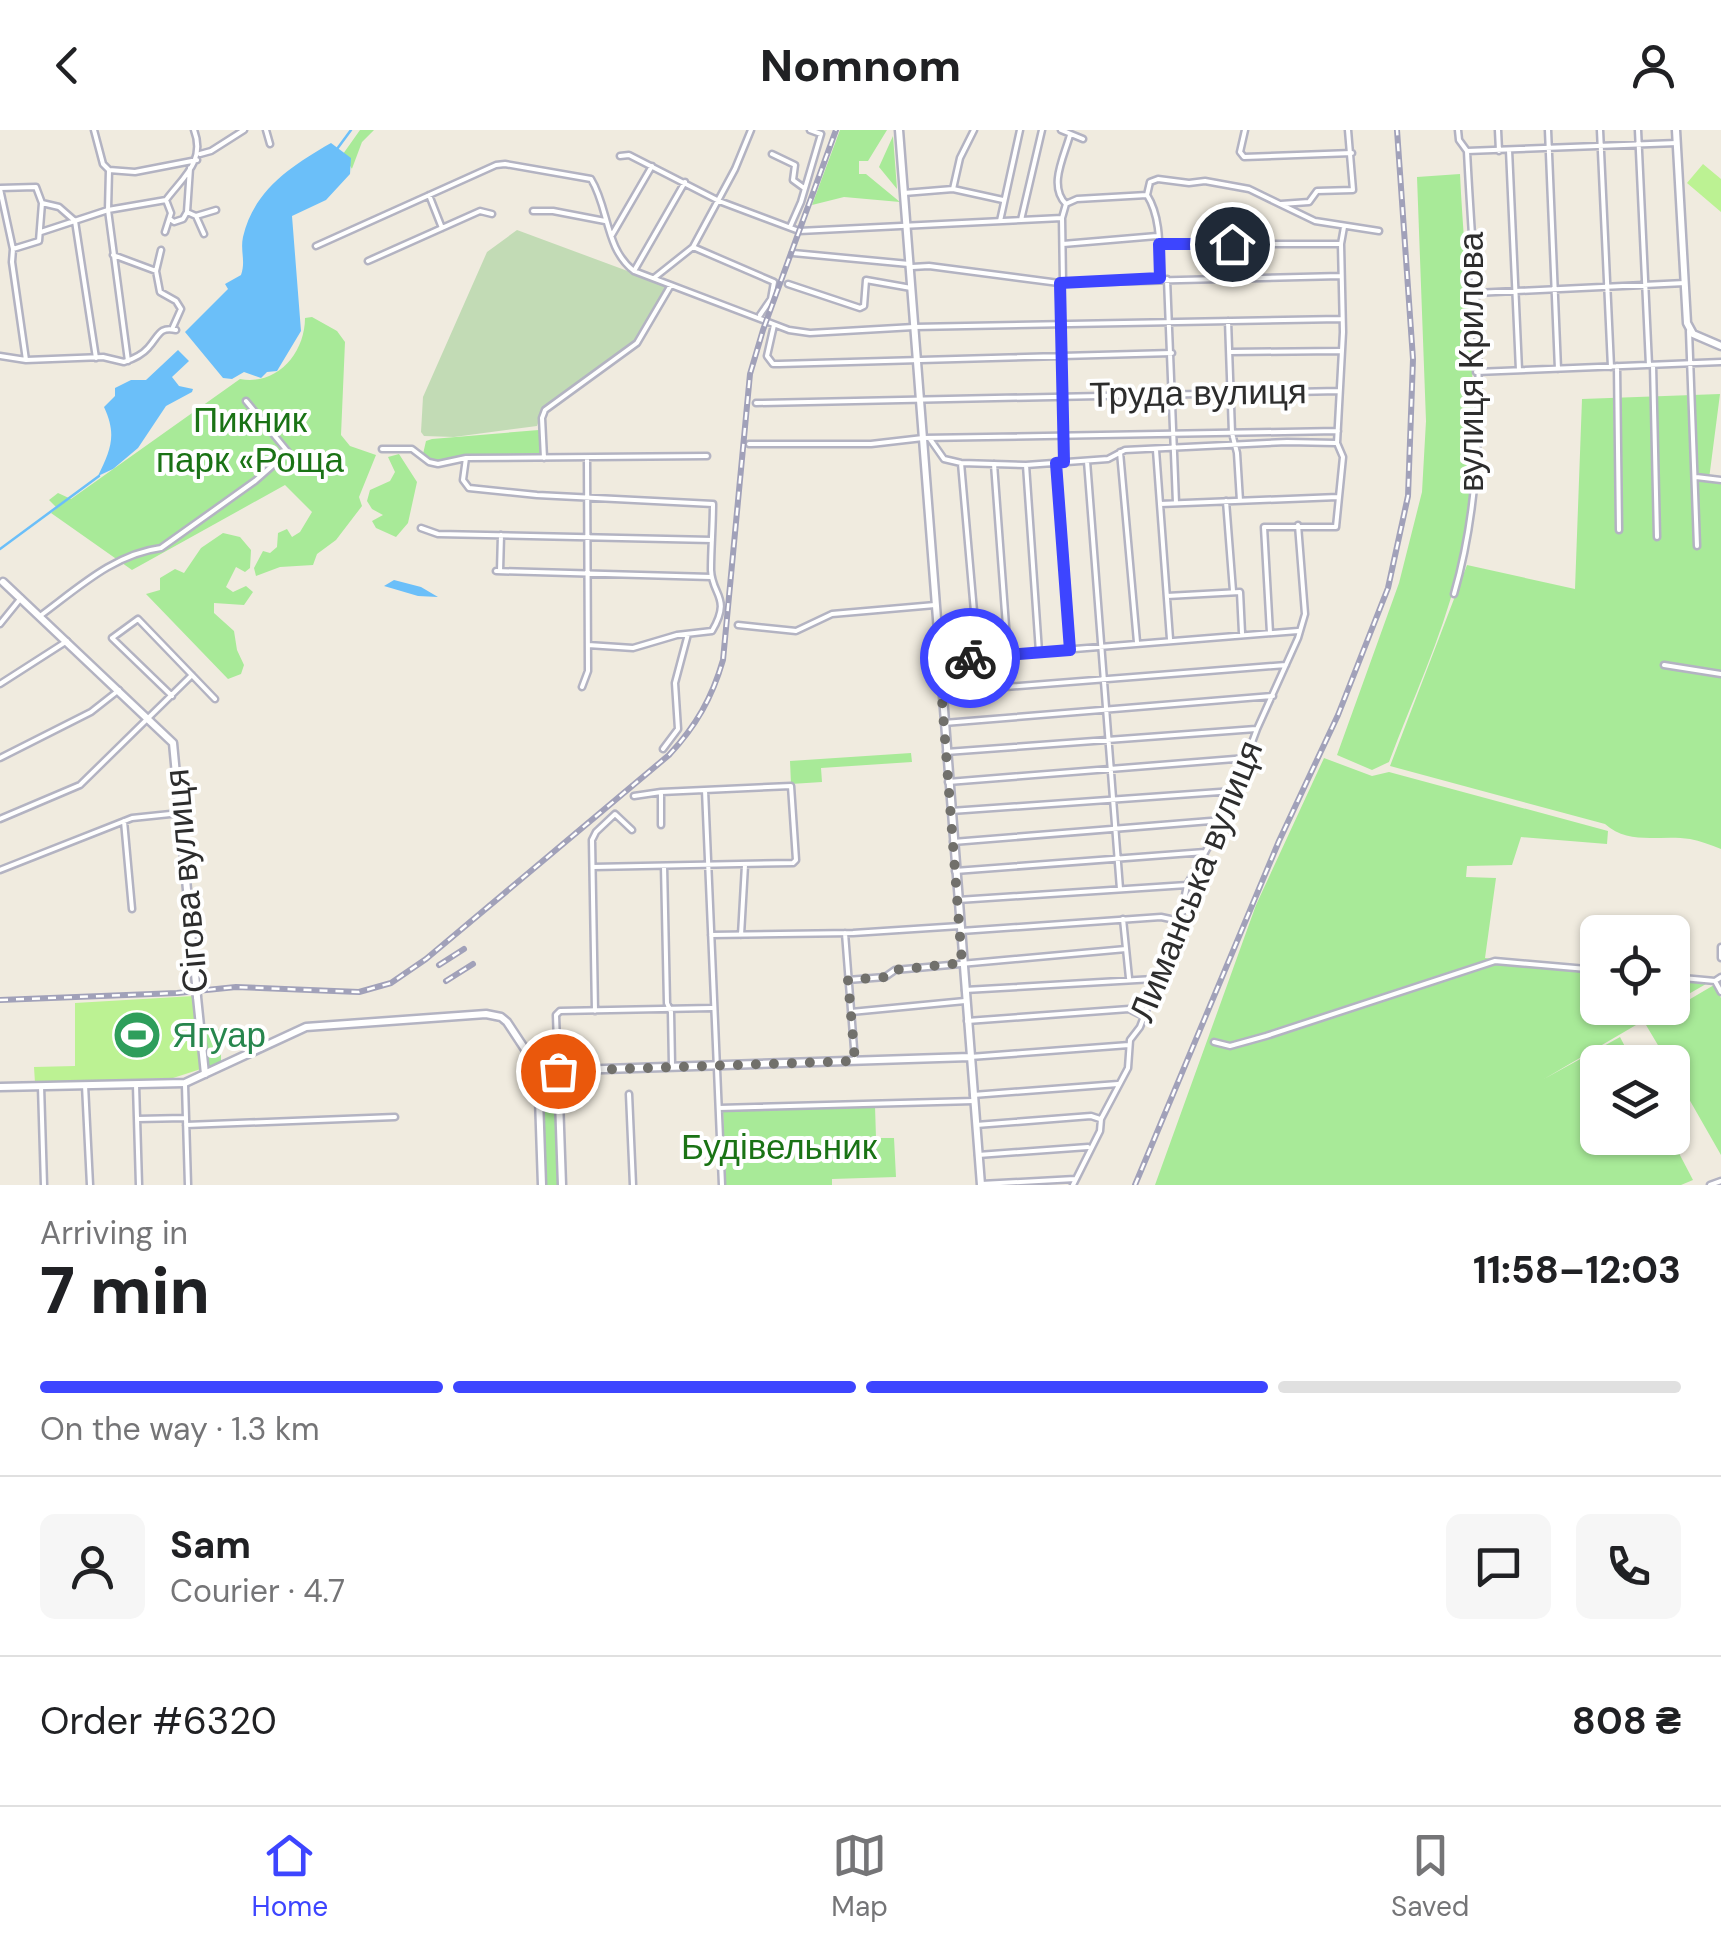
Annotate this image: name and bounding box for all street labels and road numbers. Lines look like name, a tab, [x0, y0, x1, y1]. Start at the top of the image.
street label: вулиця Крилова	[1448, 231, 1494, 492]
street label: Труда вулиця	[1089, 368, 1307, 418]
street label: Лиманська вулиця	[1119, 734, 1273, 1028]
street label: Сігова вулиця	[153, 767, 219, 995]

